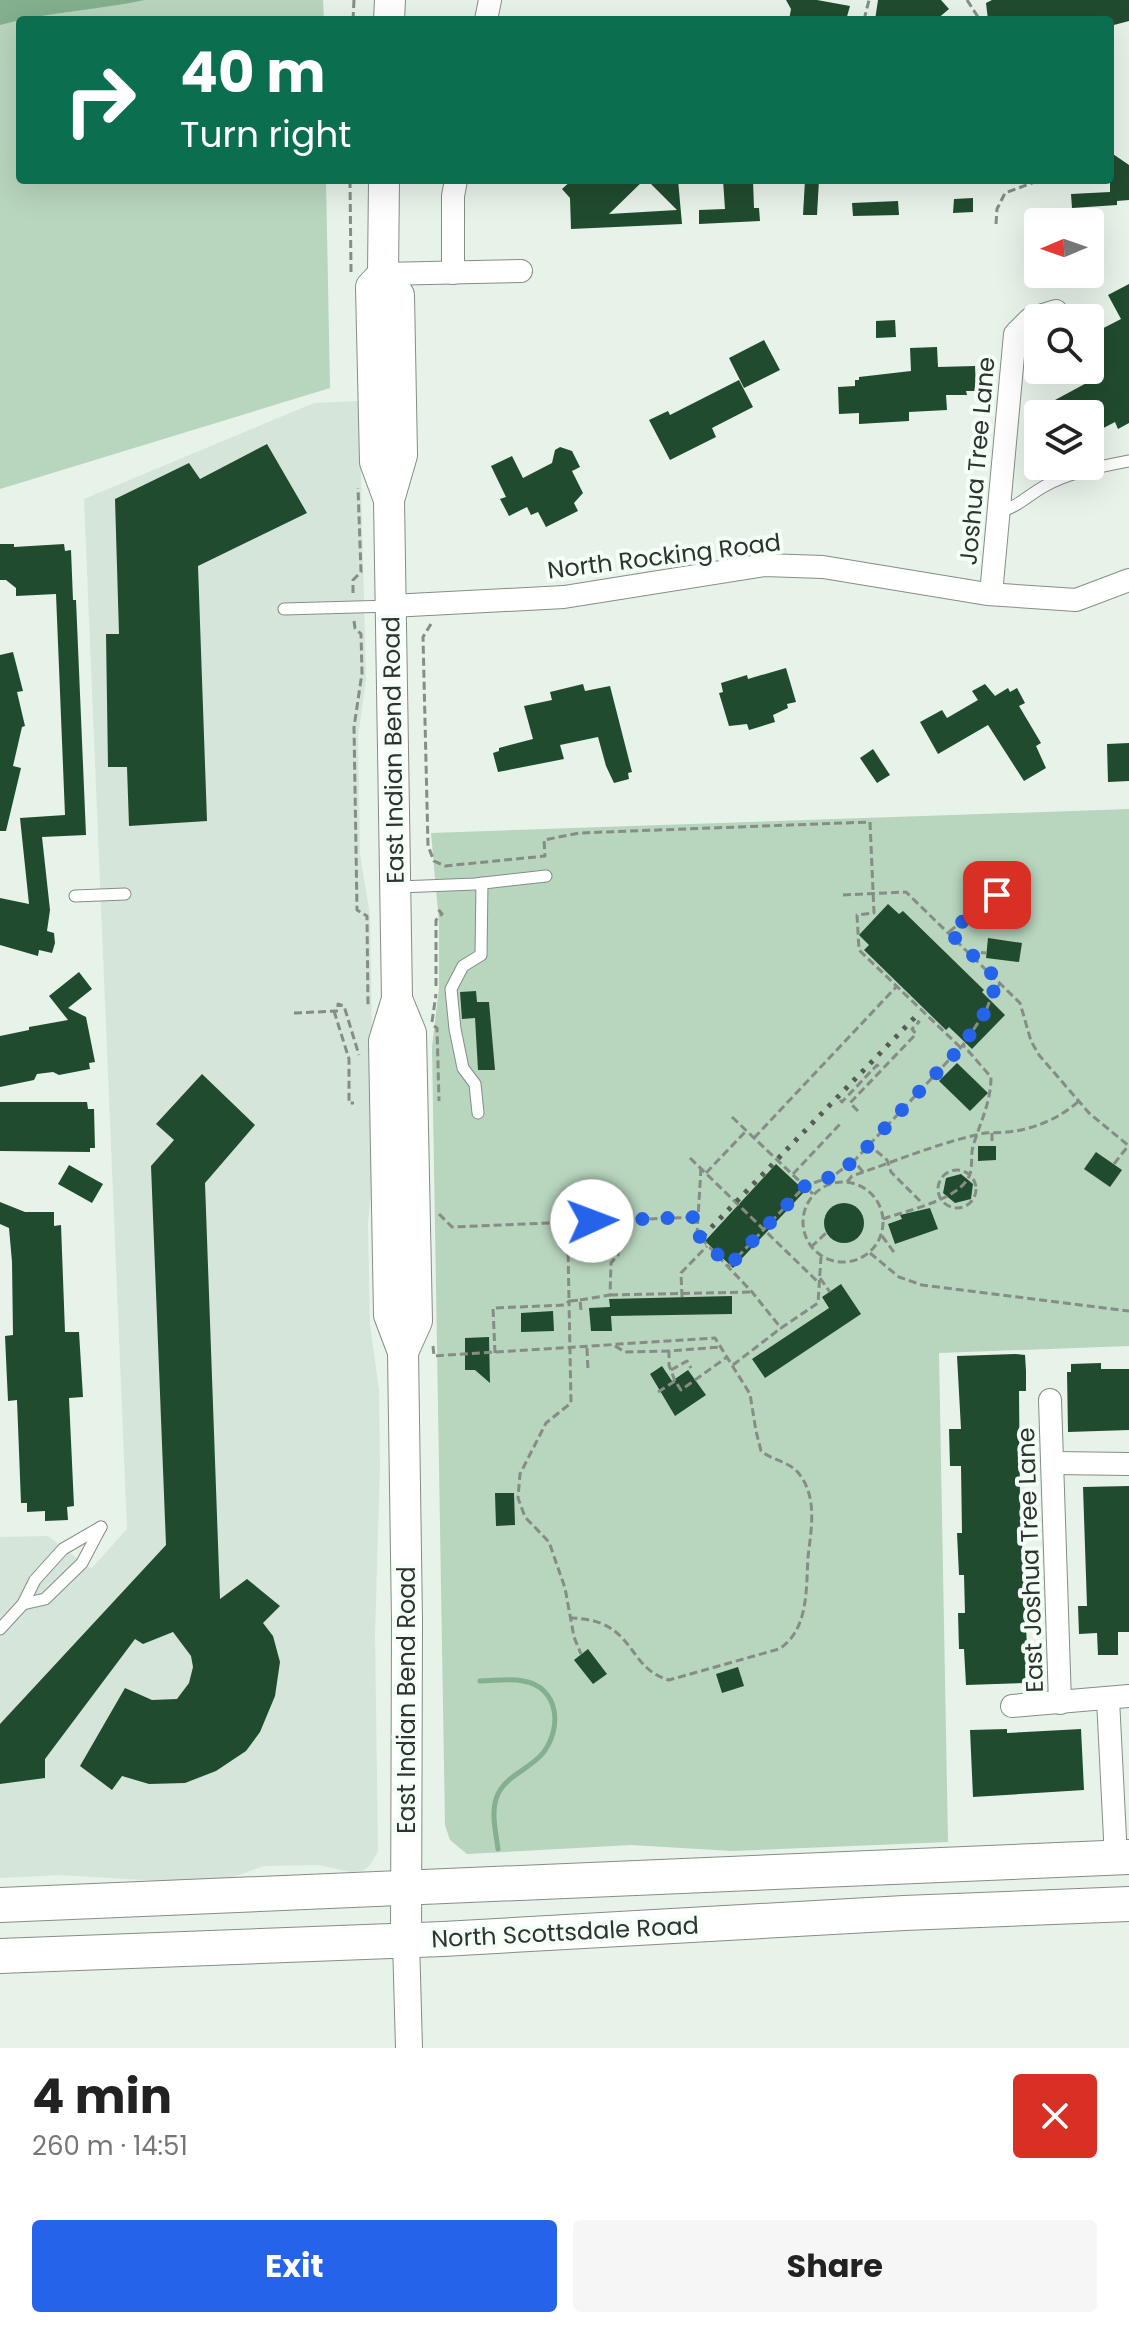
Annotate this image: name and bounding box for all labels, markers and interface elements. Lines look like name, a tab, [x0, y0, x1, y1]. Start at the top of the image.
text: 40 m	[180, 33, 326, 112]
icon: right	[48, 48, 152, 152]
text: Turn right	[180, 109, 351, 160]
north arrow	[1024, 208, 1104, 288]
map controls	[1024, 208, 1104, 480]
button: search	[1024, 304, 1104, 384]
street label: Joshua Tree Lane	[951, 356, 1003, 566]
button: layers	[1024, 400, 1104, 480]
street label: North Rocking Road	[545, 525, 783, 587]
street label: East Indian Bend Road	[374, 616, 412, 884]
pin	[963, 861, 1031, 929]
icon: arrive	[975, 873, 1019, 917]
position arrow	[550, 1179, 634, 1263]
street label: East Joshua Tree Lane	[1009, 1427, 1051, 1693]
street label: East Indian Bend Road	[390, 1566, 423, 1834]
street label: North Scottsdale Road	[430, 1909, 700, 1955]
text: 4 min	[32, 2063, 172, 2130]
button: close	[1013, 2074, 1097, 2158]
text: 260 m · 14:51	[32, 2128, 188, 2164]
button: Exit	[32, 2220, 557, 2312]
button: Share	[573, 2220, 1097, 2312]

